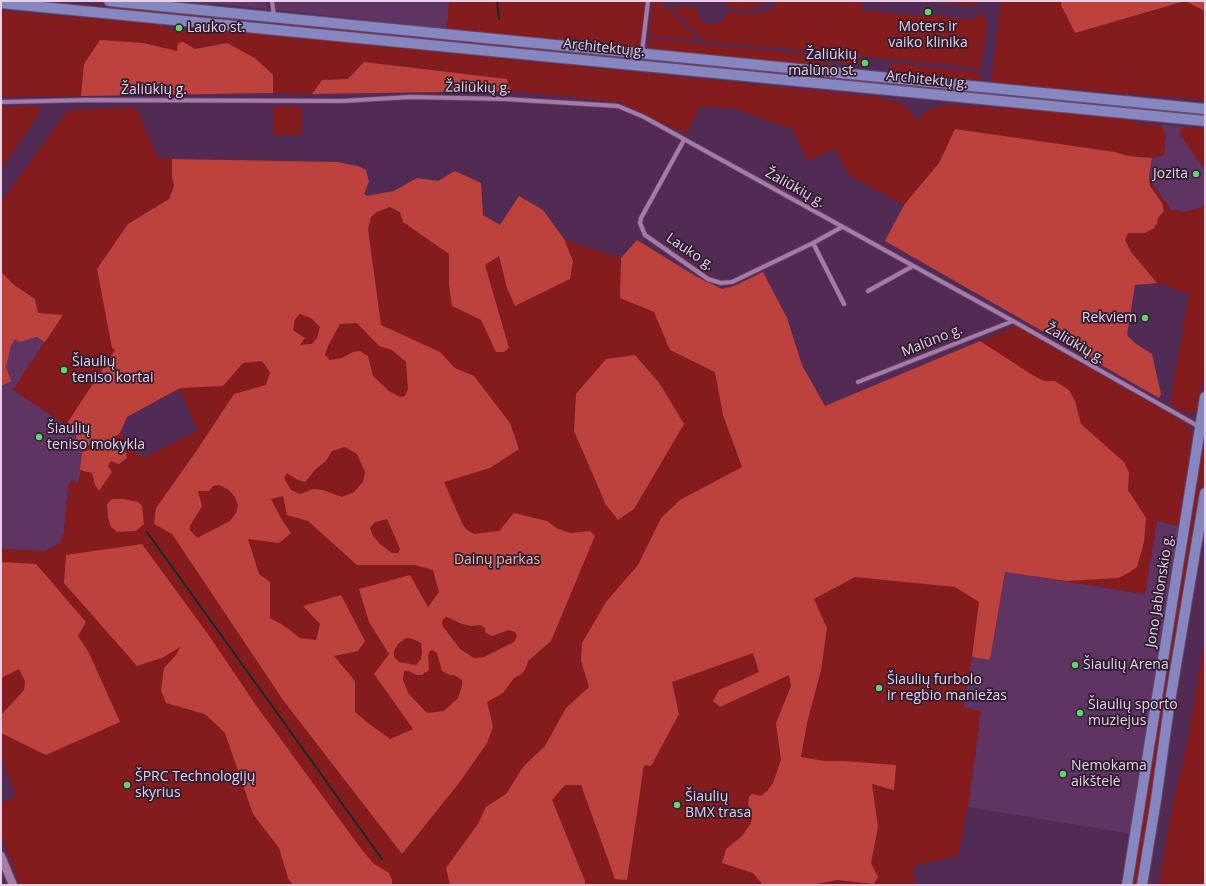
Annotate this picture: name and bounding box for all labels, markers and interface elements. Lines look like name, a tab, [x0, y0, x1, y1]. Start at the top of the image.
marker: Moters ir vaiko klinika	[923, 7, 933, 17]
place label: Moters ir vaiko klinika	[888, 19, 968, 52]
place label: Lauko st.	[187, 20, 245, 36]
marker: Lauko st.	[174, 23, 184, 33]
street label: Architektų g.	[562, 35, 646, 61]
place label: Žaliūkių malūno st.	[788, 47, 857, 80]
marker: Žaliūkių malūno st.	[860, 58, 870, 68]
street label: Architektų g.	[885, 67, 969, 93]
street label: Žaliūkių g.	[445, 79, 511, 97]
street label: Žaliūkių g.	[121, 82, 187, 98]
street label: Žaliūkių g.	[762, 165, 828, 211]
place label: Jozita	[1153, 166, 1188, 182]
marker: Jozita	[1191, 169, 1201, 179]
street label: Lauko g.	[663, 230, 717, 274]
place label: Rekviem	[1082, 310, 1137, 326]
marker: Rekviem	[1140, 313, 1150, 323]
street label: Žaliūkių g.	[1042, 320, 1108, 368]
street label: Malūno g.	[899, 321, 965, 361]
place label: Šiaulių teniso kortai	[72, 354, 154, 386]
marker: Šiaulių teniso kortai	[59, 365, 69, 375]
place label: Šiaulių teniso mokykla	[47, 421, 145, 454]
marker: Šiaulių teniso mokykla	[34, 432, 44, 442]
street label: Jono Jablonskio g.	[1143, 533, 1177, 649]
park label: Dainų parkas	[454, 552, 540, 568]
place label: Šiaulių Arena	[1083, 657, 1169, 673]
marker: Šiaulių Arena	[1070, 660, 1080, 670]
place label: Šiaulių furbolo ir regbio maniežas	[887, 672, 1007, 704]
marker: Šiaulių furbolo ir regbio maniežas	[874, 683, 884, 693]
place label: Šiaulių sporto muziejus	[1088, 697, 1178, 730]
marker: Šiaulių sporto muziejus	[1075, 708, 1085, 718]
place label: Nemokama aikštelė	[1071, 758, 1147, 790]
place label: ŠPRC Technologijų skyrius	[135, 769, 255, 802]
marker: Nemokama aikštelė	[1058, 769, 1068, 779]
marker: ŠPRC Technologijų skyrius	[122, 780, 132, 790]
place label: Šiaulių BMX trasa	[685, 789, 751, 822]
marker: Šiaulių BMX trasa	[672, 800, 682, 810]

